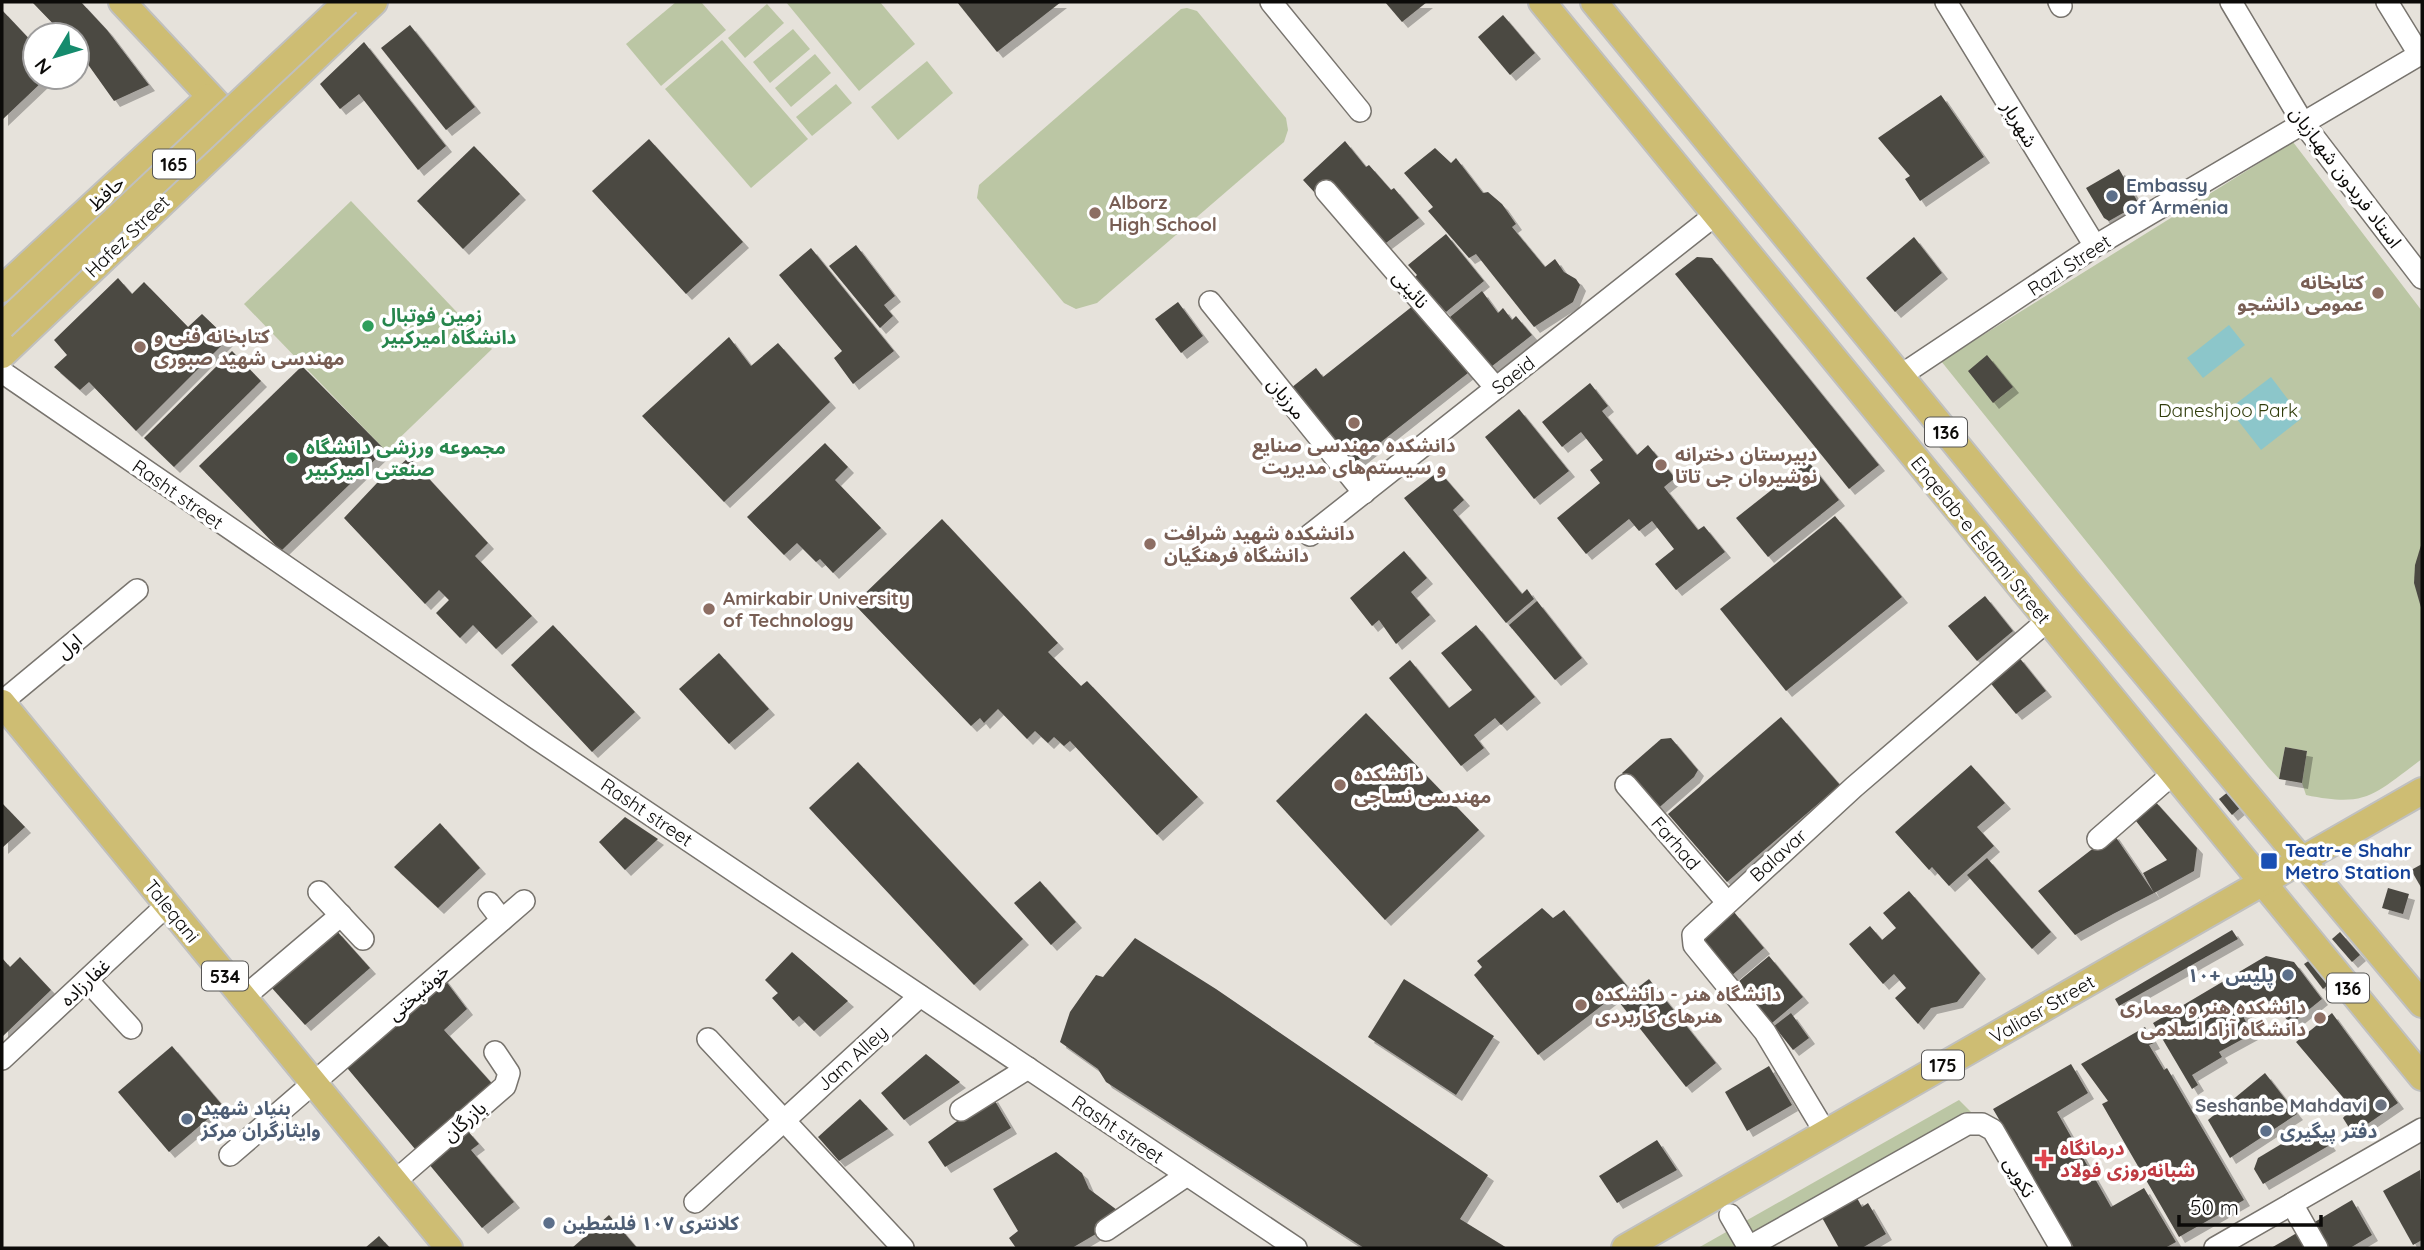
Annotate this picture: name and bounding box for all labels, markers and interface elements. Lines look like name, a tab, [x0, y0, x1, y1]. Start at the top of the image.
north arrow	[21, 21, 91, 91]
text: N	[29, 54, 56, 79]
street label: شهریار	[1996, 96, 2043, 151]
street label: استاد فریدون شهبازیان	[2285, 101, 2407, 253]
road number: 165	[153, 149, 195, 178]
street label: حافظ	[83, 170, 129, 216]
place label: Embassy of Armenia	[2126, 173, 2228, 219]
marker: Embassy of Armenia	[2104, 188, 2120, 204]
street label: Hafez Street	[80, 190, 174, 282]
place label: Alborz High School	[1109, 190, 1217, 236]
marker: Alborz High School	[1087, 205, 1103, 221]
street label: Razi Street	[2023, 229, 2115, 301]
street label: نائینی	[1388, 265, 1434, 313]
place label: کتابخانه عمومی دانشجو	[2237, 270, 2364, 316]
marker: کتابخانه عمومی دانشجو	[2370, 285, 2386, 301]
place label: زمین فوتبال دانشگاه امیرکبیر	[381, 303, 517, 349]
marker: زمین فوتبال دانشگاه امیرکبیر	[360, 318, 376, 334]
place label: کتابخانه فنی و مهندسی شهید صبوری	[154, 324, 345, 370]
marker: کتابخانه فنی و مهندسی شهید صبوری	[132, 339, 148, 355]
street label: Saeid	[1486, 351, 1540, 399]
street label: مرزبان	[1263, 372, 1311, 424]
park label: Daneshjoo Park	[2158, 398, 2298, 422]
marker: دانشکده مهندسی صنایع و سیستم‌های مدیریت	[1346, 415, 1362, 431]
road number: 136	[1925, 418, 1967, 446]
place label: دانشکده مهندسی صنایع و سیستم‌های مدیریت	[1252, 433, 1456, 482]
place label: مجموعه ورزشی دانشگاه صنعتی امیرکبیر	[305, 435, 506, 481]
place label: دبیرستان دخترانه نوشیروان جی تاتا	[1675, 442, 1818, 488]
marker: مجموعه ورزشی دانشگاه صنعتی امیرکبیر	[284, 450, 300, 466]
street label: Enqelab-e Eslami Street	[1906, 451, 2056, 629]
street label: Rasht street	[128, 454, 228, 534]
marker: دبیرستان دخترانه نوشیروان جی تاتا	[1653, 457, 1669, 473]
place label: دانشکده شهید شرافت دانشگاه فرهنگیان	[1164, 521, 1355, 567]
marker: دانشکده شهید شرافت دانشگاه فرهنگیان	[1142, 536, 1158, 552]
place label: Amirkabir University of Technology	[723, 586, 910, 632]
marker: Amirkabir University of Technology	[701, 601, 717, 617]
street label: اول	[51, 628, 87, 664]
place label: دانشکده مهندسی نساجی	[1354, 762, 1491, 808]
street label: Rasht street	[596, 772, 698, 852]
marker: دانشکده مهندسی نساجی	[1332, 777, 1348, 793]
street label: Farhad	[1646, 811, 1706, 875]
street label: Balavar	[1745, 823, 1812, 887]
place label: Teatr-e Shahr Metro Station	[2285, 838, 2412, 884]
marker: Teatr-e Shahr Metro Station	[2259, 851, 2279, 871]
street label: Taleqani	[139, 875, 205, 947]
street label: غفارزاده	[55, 953, 115, 1011]
street label: خوشبختی	[382, 958, 454, 1026]
road number: 534	[202, 961, 248, 990]
place label: پلیس +۱۰	[2187, 963, 2274, 988]
marker: پلیس +۱۰	[2280, 967, 2296, 983]
street label: Valiasr Street	[1985, 969, 2099, 1049]
road number: 136	[2327, 973, 2369, 1002]
place label: دانشگاه هنر - دانشکده هنرهای کاربردی	[1595, 982, 1782, 1028]
place label: دانشکده هنر و معماری دانشگاه آزاد اسلامی	[2120, 995, 2306, 1041]
marker: دانشگاه هنر - دانشکده هنرهای کاربردی	[1573, 997, 1589, 1013]
marker: دانشکده هنر و معماری دانشگاه آزاد اسلامی	[2312, 1010, 2328, 1026]
street label: Jam Alley	[812, 1020, 892, 1096]
road number: 175	[1922, 1050, 1964, 1080]
street label: Rasht street	[1067, 1089, 1169, 1169]
place label: Seshanbe Mahdavi	[2195, 1093, 2367, 1117]
street label: بازرگان	[437, 1095, 491, 1147]
place label: بنیاد شهید وایثارگران مرکز	[200, 1096, 321, 1142]
marker: Seshanbe Mahdavi	[2373, 1097, 2389, 1113]
marker: بنیاد شهید وایثارگران مرکز	[179, 1111, 195, 1127]
place label: دفتر پیگیری	[2280, 1119, 2377, 1144]
marker: دفتر پیگیری	[2258, 1123, 2274, 1139]
place label: درمانگاه شبانه‌روزی فولاد	[2060, 1136, 2195, 1182]
marker: درمانگاه شبانه‌روزی فولاد	[2034, 1149, 2054, 1169]
street label: نکویی	[1999, 1152, 2041, 1202]
scale bar	[2179, 1184, 2321, 1228]
text: 50 m	[2190, 1194, 2239, 1220]
place label: کلانتری ۱۰۷ فلسطین	[563, 1211, 739, 1235]
marker: کلانتری ۱۰۷ فلسطین	[541, 1215, 557, 1231]

